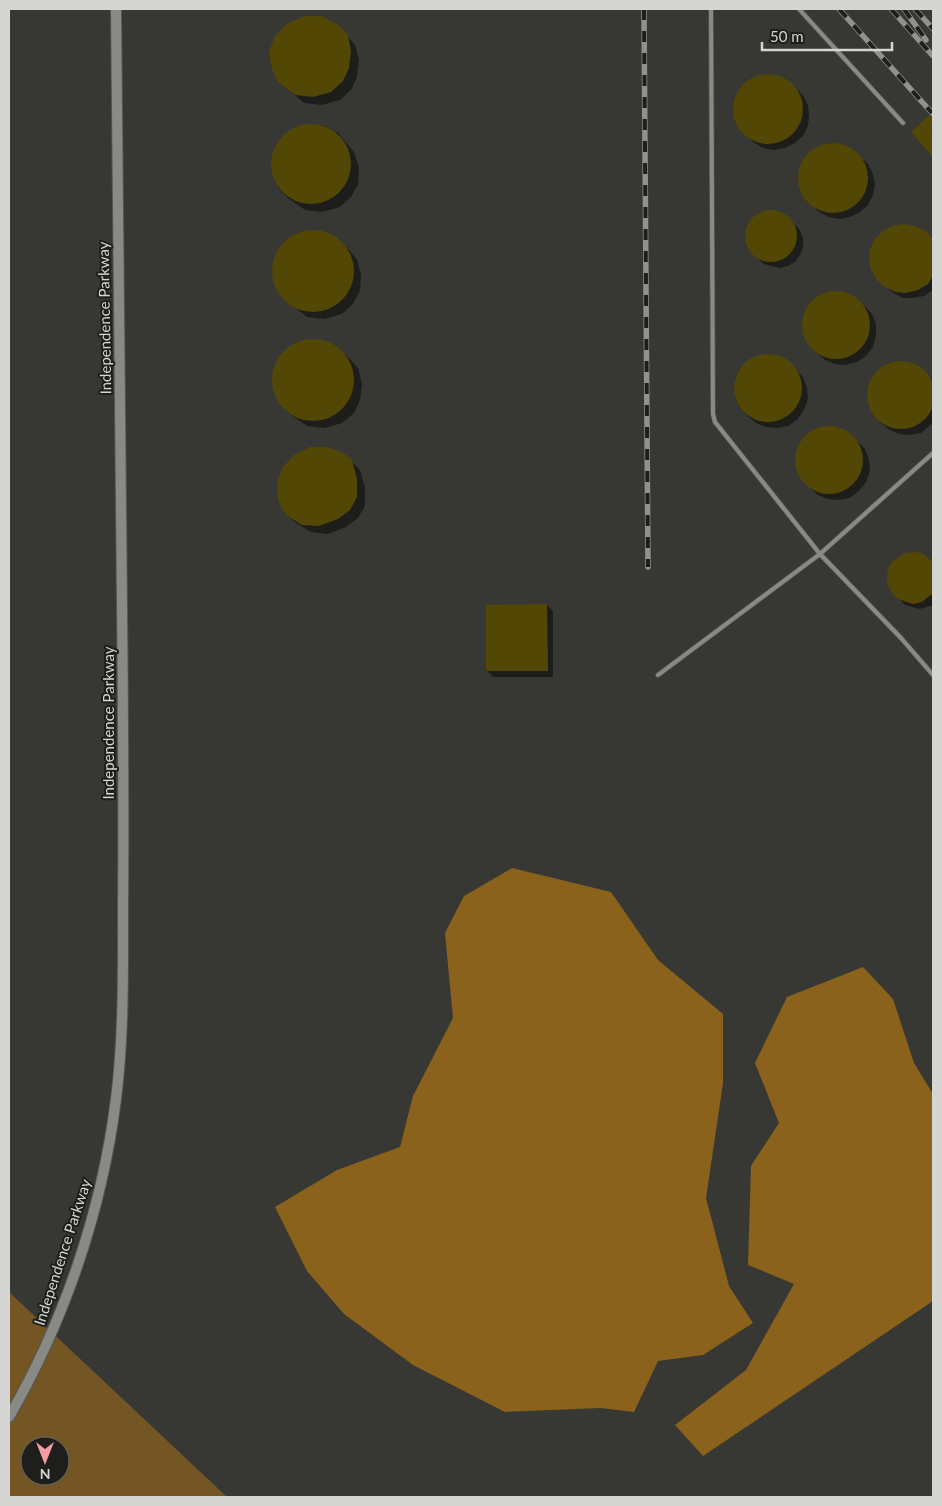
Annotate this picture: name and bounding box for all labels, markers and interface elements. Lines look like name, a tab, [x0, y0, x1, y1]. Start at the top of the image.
scale bar	[762, 20, 892, 52]
text: 50 m	[770, 27, 804, 45]
street label: Independence Parkway	[94, 241, 114, 395]
street label: Independence Parkway	[99, 646, 117, 799]
street label: Independence Parkway	[30, 1176, 94, 1328]
north arrow	[20, 1436, 70, 1486]
text: N	[40, 1466, 50, 1483]

